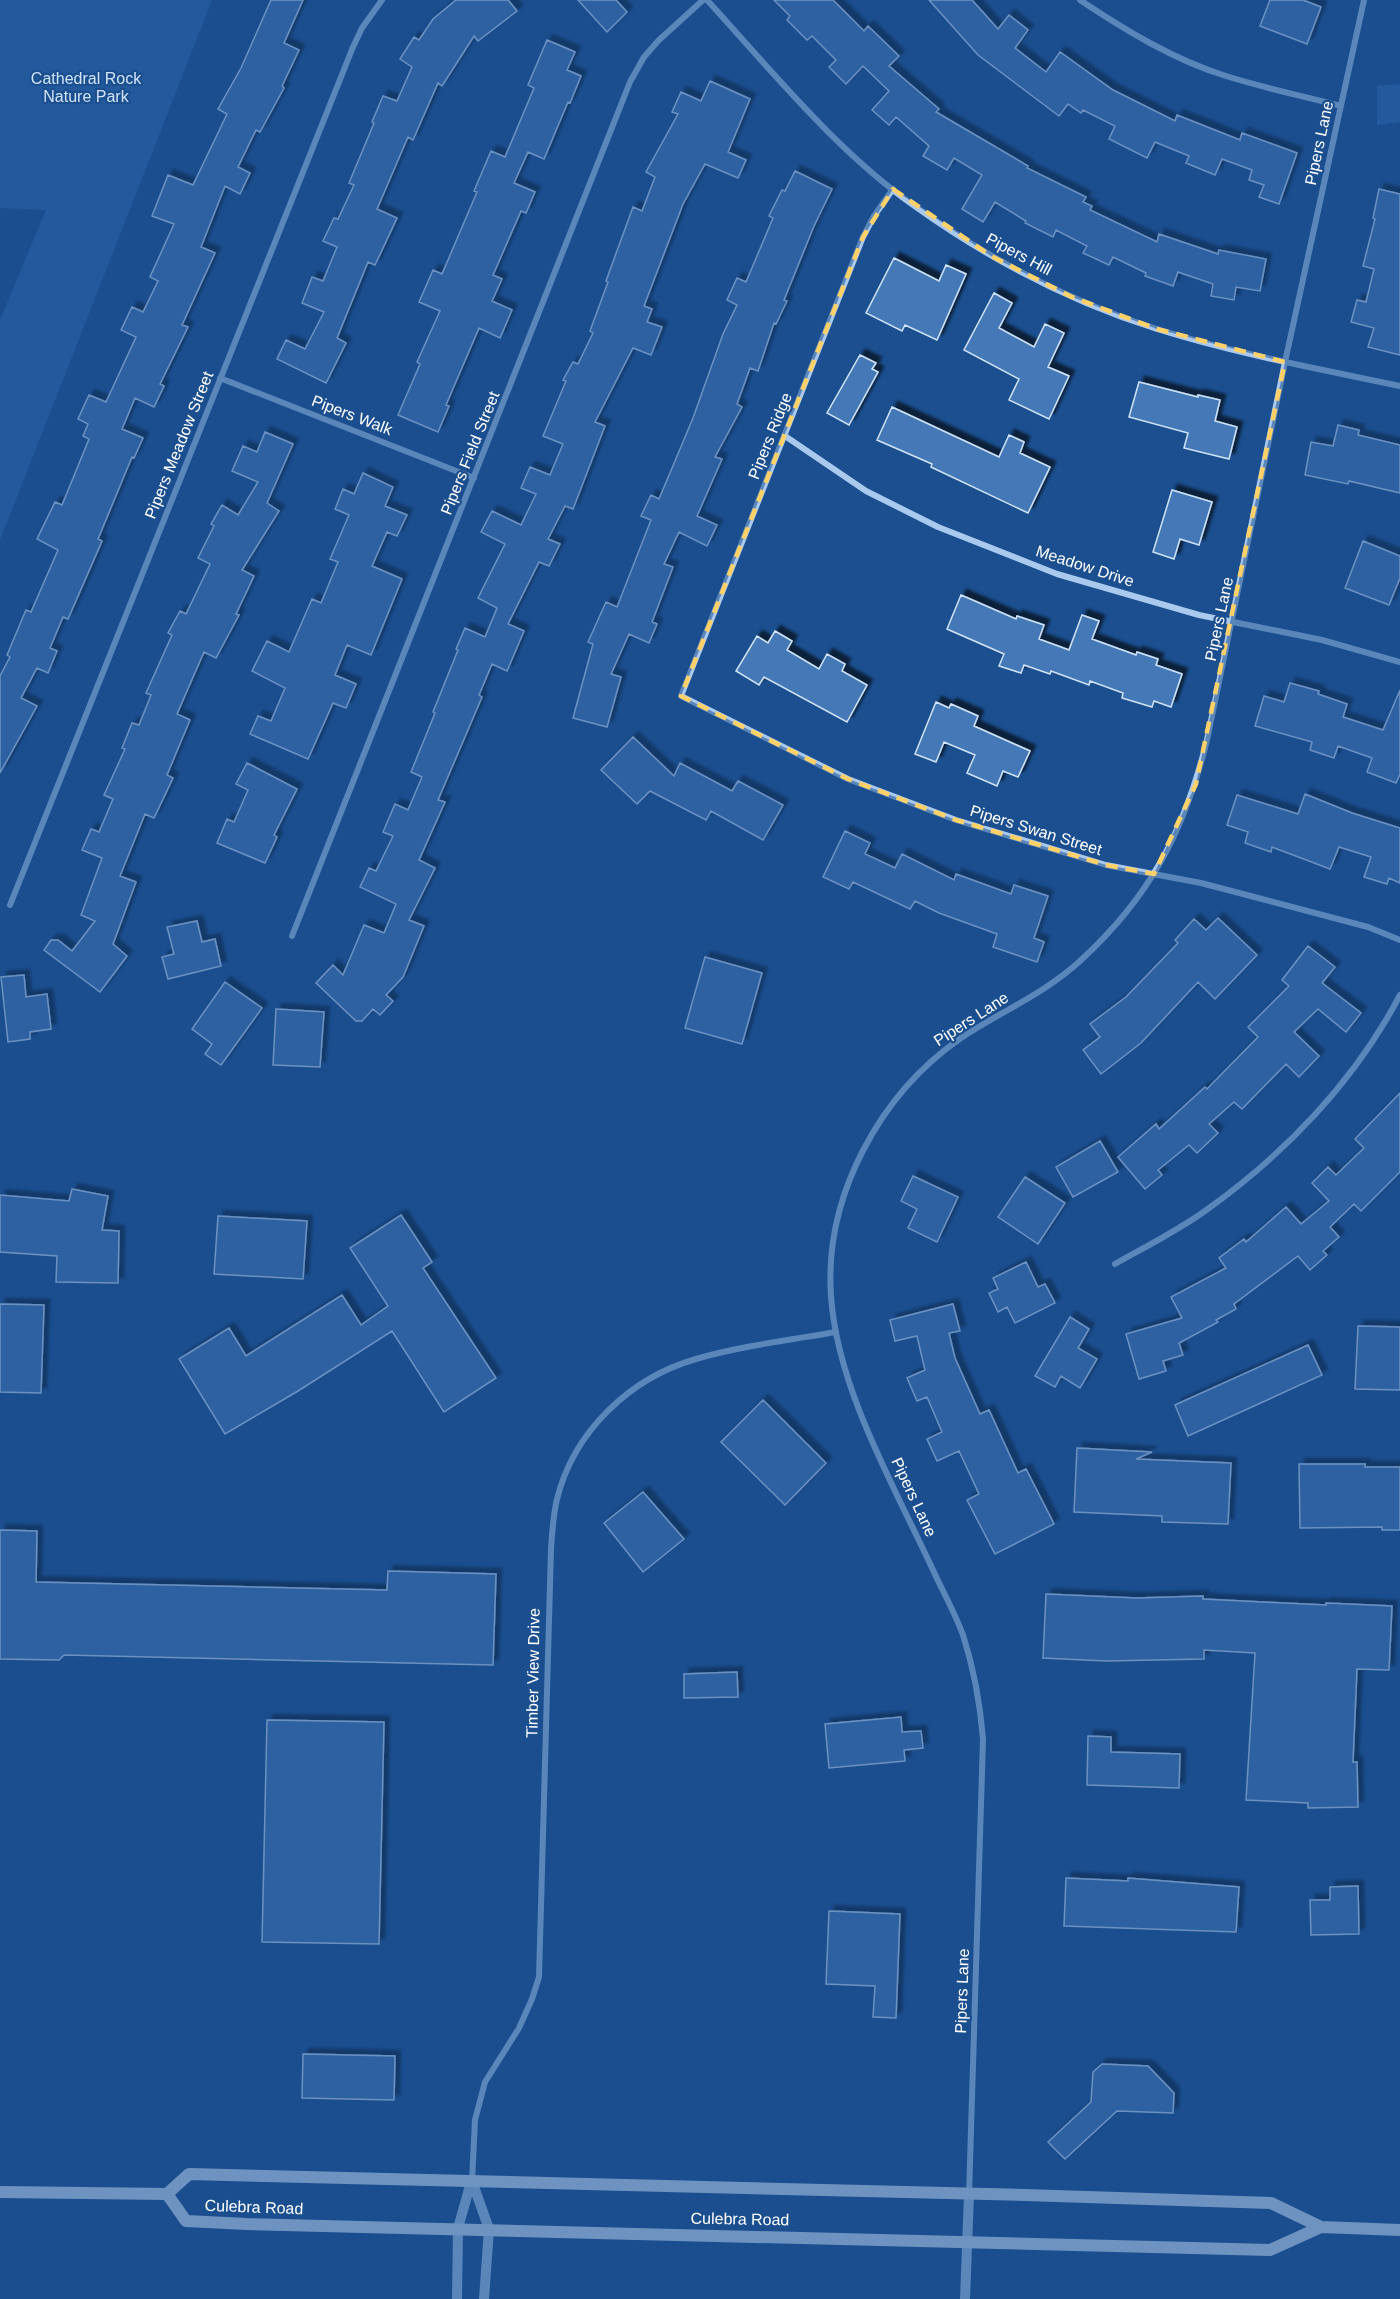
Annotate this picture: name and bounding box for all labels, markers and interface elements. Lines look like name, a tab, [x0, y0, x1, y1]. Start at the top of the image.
park label: Cathedral Rock Nature Park	[31, 70, 142, 105]
street label: Pipers Lane	[1302, 99, 1336, 187]
street label: Pipers Hill	[983, 230, 1055, 278]
street label: Pipers Meadow Street	[142, 368, 217, 521]
street label: Pipers Field Street	[437, 388, 503, 517]
street label: Pipers Ridge	[745, 390, 795, 482]
street label: Pipers Walk	[309, 392, 396, 438]
street label: Meadow Drive	[1034, 542, 1136, 590]
street label: Pipers Lane	[1202, 575, 1236, 663]
street label: Pipers Swan Street	[968, 802, 1105, 858]
street label: Pipers Lane	[931, 989, 1012, 1049]
street label: Pipers Lane	[888, 1455, 940, 1539]
street label: Timber View Drive	[523, 1608, 543, 1738]
street label: Pipers Lane	[952, 1948, 972, 2034]
street label: Culebra Road	[204, 2197, 304, 2217]
street label: Culebra Road	[690, 2210, 790, 2228]

